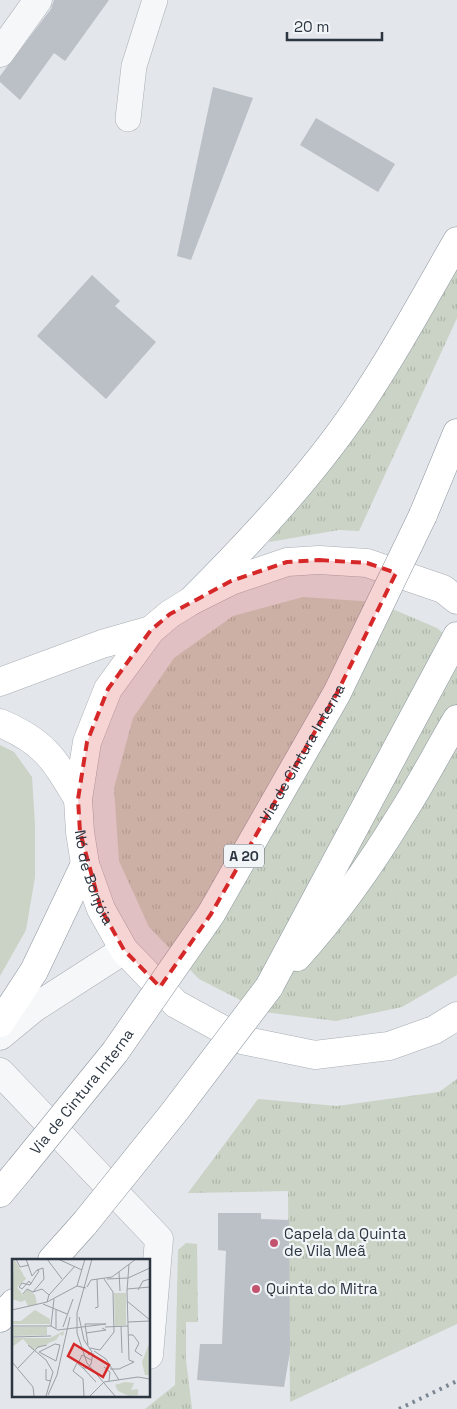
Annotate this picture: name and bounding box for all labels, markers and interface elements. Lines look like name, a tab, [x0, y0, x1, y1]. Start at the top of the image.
scale bar	[287, 10, 382, 42]
text: 20 m	[294, 17, 329, 36]
street label: Via de Cintura Interna	[255, 680, 349, 825]
street label: Nó de Bonjóia	[71, 828, 118, 929]
road number: A 20	[224, 844, 264, 868]
street label: Via de Cintura Interna	[25, 1024, 138, 1158]
place label: Capela da Quinta de Vila Meã	[284, 1224, 407, 1260]
marker: Capela da Quinta de Vila Meã	[268, 1237, 280, 1249]
inset map	[12, 1259, 150, 1396]
place label: Quinta do Mitra	[266, 1279, 378, 1298]
marker: Quinta do Mitra	[250, 1283, 262, 1295]

